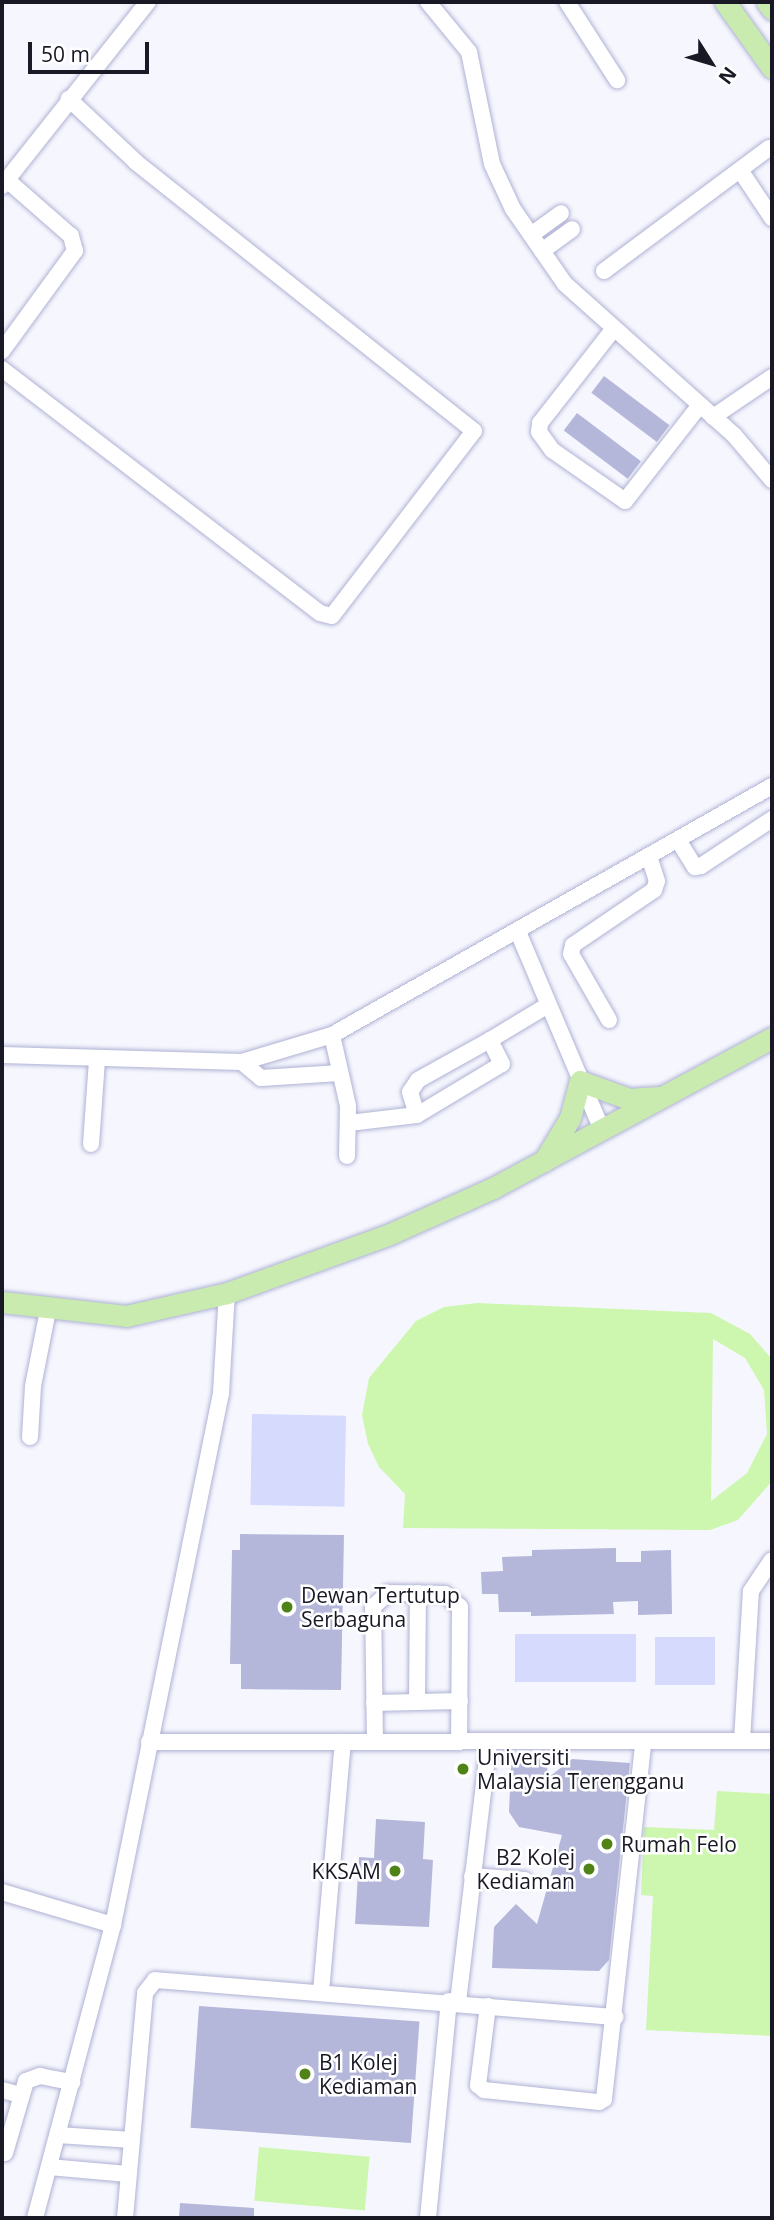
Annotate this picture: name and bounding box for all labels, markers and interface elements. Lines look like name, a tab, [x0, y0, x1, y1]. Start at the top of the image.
scale bar	[32, 28, 152, 72]
north arrow	[676, 28, 746, 98]
text: 50 m	[41, 40, 90, 68]
text: N	[713, 62, 743, 90]
place label: Dewan Tertutup Serbaguna	[301, 1582, 460, 1632]
marker: Dewan Tertutup Serbaguna	[279, 1599, 295, 1615]
place label: Universiti Malaysia Terengganu	[477, 1744, 684, 1794]
marker: Universiti Malaysia Terengganu	[455, 1761, 471, 1777]
place label: Rumah Felo	[621, 1831, 737, 1857]
marker: Rumah Felo	[599, 1836, 615, 1852]
place label: B2 Kolej Kediaman	[477, 1844, 575, 1894]
place label: KKSAM	[312, 1858, 381, 1884]
marker: B2 Kolej Kediaman	[581, 1861, 597, 1877]
marker: KKSAM	[387, 1863, 403, 1879]
place label: B1 Kolej Kediaman	[319, 2049, 417, 2099]
marker: B1 Kolej Kediaman	[297, 2066, 313, 2082]

